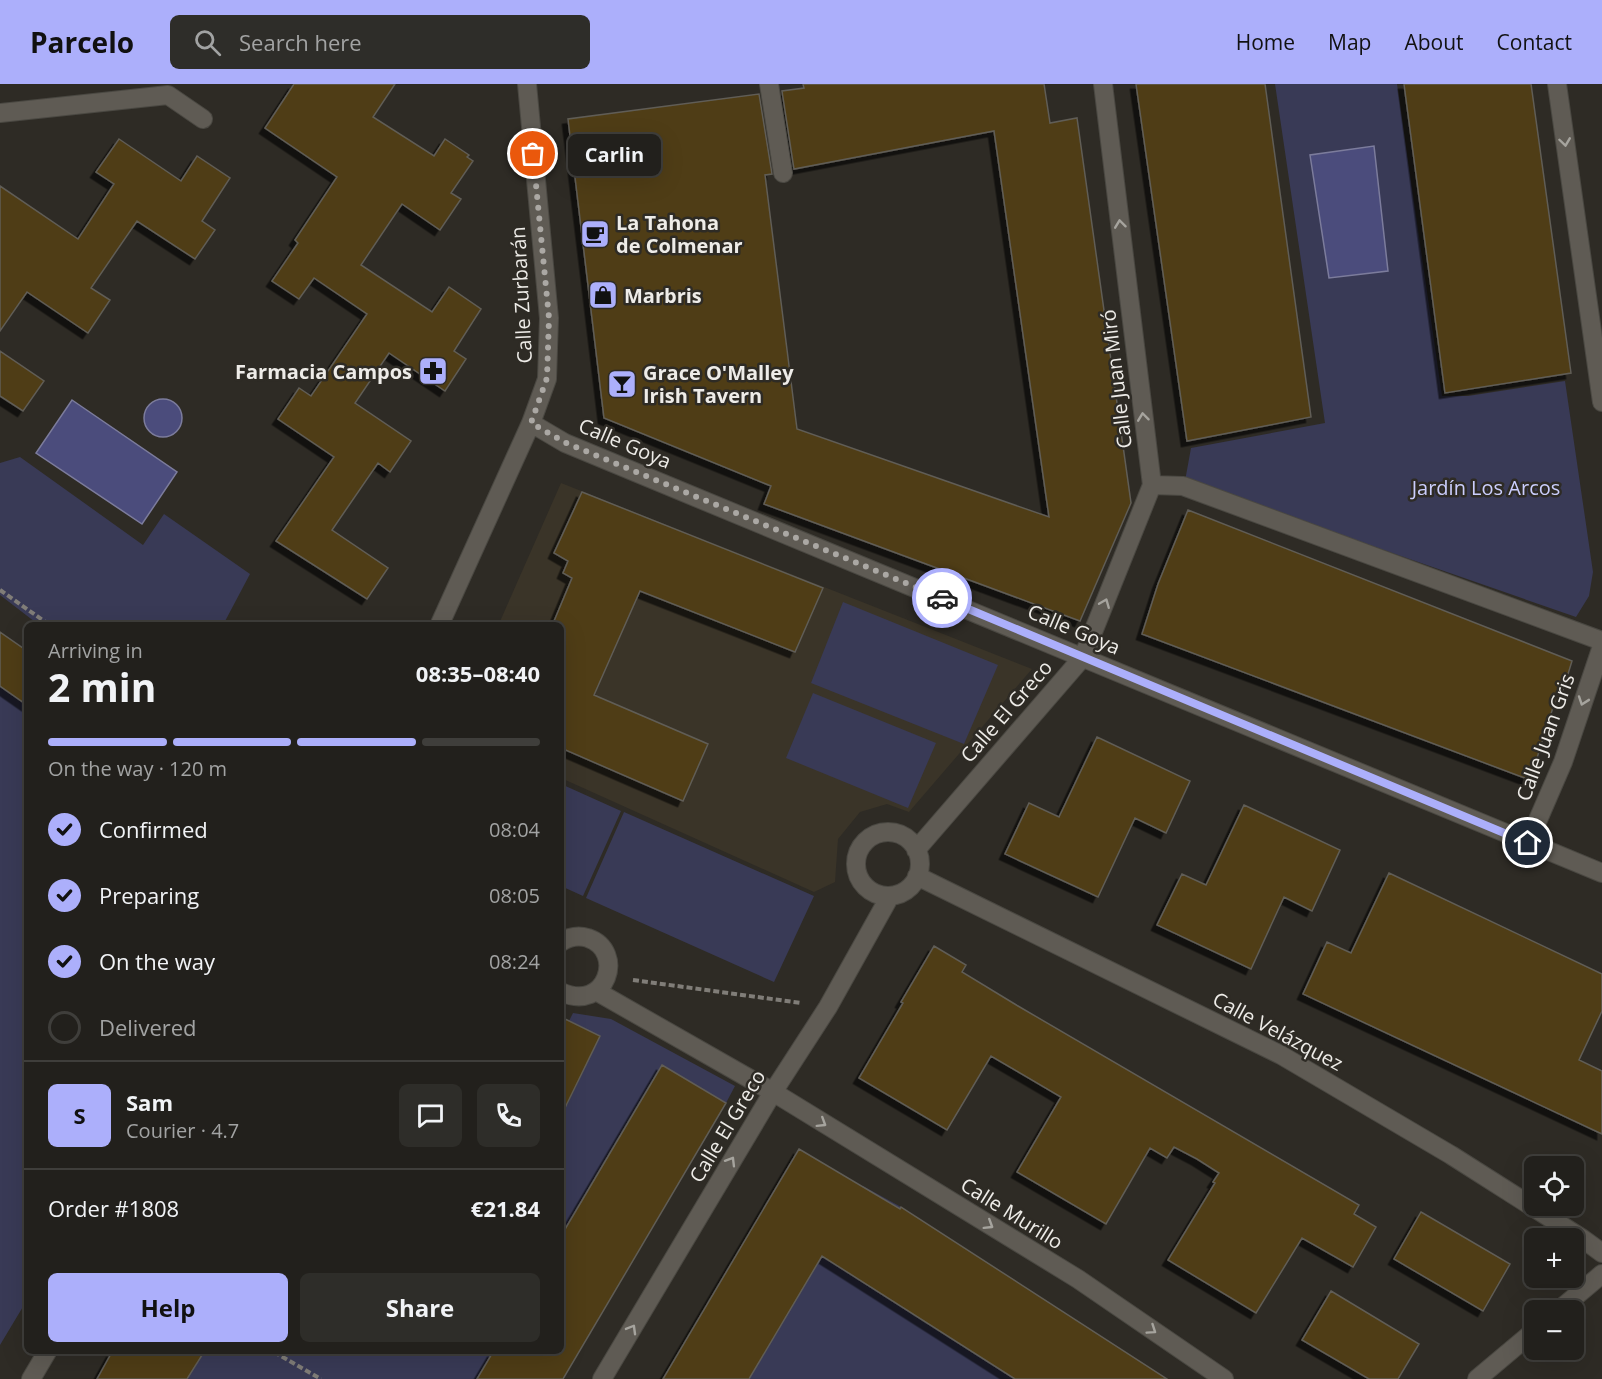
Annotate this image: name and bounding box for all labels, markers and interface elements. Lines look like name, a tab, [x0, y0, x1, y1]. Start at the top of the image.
search box	[170, 15, 590, 69]
text: Parcelo	[30, 23, 134, 61]
icon: search	[191, 26, 224, 59]
text: Search here	[239, 27, 362, 57]
text: Home	[1236, 28, 1295, 56]
text: Map	[1328, 28, 1371, 56]
text: About	[1404, 28, 1464, 56]
text: Contact	[1497, 28, 1572, 56]
pin	[507, 128, 558, 179]
callout: Carlin	[569, 133, 662, 175]
icon: bag	[516, 137, 549, 170]
one-way arrow	[1558, 137, 1570, 147]
text: Carlin	[585, 141, 644, 168]
place label: La Tahona de Colmenar	[616, 209, 743, 259]
cafe icon: La Tahona de Colmenar	[579, 218, 611, 250]
one-way arrow	[1114, 219, 1127, 228]
street label: Calle Zurbarán	[504, 226, 538, 364]
shop icon: Marbris	[587, 279, 619, 311]
place label: Marbris	[624, 282, 702, 309]
street label: Calle Juan Miró	[1094, 308, 1138, 450]
pharmacy icon: Farmacia Campos	[417, 355, 449, 387]
place label: Farmacia Campos	[235, 358, 412, 385]
place label: Grace O'Malley Irish Tavern	[643, 359, 794, 409]
bar icon: Grace O'Malley Irish Tavern	[606, 368, 638, 400]
street label: Calle Goya	[575, 411, 675, 475]
one-way arrow	[1138, 413, 1150, 422]
park label: Jardín Los Arcos	[1410, 474, 1560, 501]
courier	[912, 568, 972, 628]
icon: car	[926, 582, 959, 615]
street label: Calle Goya	[1024, 597, 1124, 661]
one-way arrow	[1098, 598, 1110, 609]
text: Arriving in	[48, 637, 143, 664]
street label: Calle El Greco	[954, 654, 1058, 768]
text: 08:35–08:40	[416, 658, 540, 688]
text: 2 min	[48, 660, 156, 713]
street label: Calle Juan Gris	[1509, 670, 1581, 804]
one-way arrow	[1578, 695, 1591, 706]
text: On the way · 120 m	[48, 755, 227, 782]
icon: check	[48, 813, 81, 846]
text: Confirmed	[99, 814, 208, 844]
text: 08:04	[489, 816, 540, 843]
pin	[1502, 817, 1553, 868]
icon: home	[1511, 826, 1544, 859]
icon: check	[48, 879, 81, 912]
text: Preparing	[99, 880, 199, 910]
text: 08:05	[489, 882, 540, 909]
icon: check	[48, 945, 81, 978]
text: On the way	[99, 946, 215, 976]
text: 08:24	[489, 948, 540, 975]
street label: Calle Velázquez	[1208, 985, 1348, 1077]
text: Delivered	[99, 1012, 197, 1042]
street label: Calle El Greco	[683, 1065, 771, 1187]
button: chat	[399, 1084, 462, 1147]
button: phone	[477, 1084, 540, 1147]
text: Sam	[126, 1087, 173, 1117]
text: S	[73, 1100, 86, 1130]
one-way arrow	[816, 1115, 826, 1127]
text: Courier · 4.7	[126, 1117, 239, 1144]
map controls	[1524, 1156, 1584, 1360]
button: locate	[1524, 1156, 1584, 1216]
one-way arrow	[724, 1157, 736, 1167]
street label: Calle Murillo	[956, 1171, 1068, 1255]
text: Order #1808	[48, 1193, 179, 1223]
text: €21.84	[471, 1193, 540, 1223]
one-way arrow	[983, 1217, 993, 1229]
button: +	[1524, 1228, 1584, 1288]
button: Help	[48, 1273, 288, 1342]
button: Share	[300, 1273, 540, 1342]
button: −	[1524, 1300, 1584, 1360]
one-way arrow	[1146, 1323, 1157, 1334]
one-way arrow	[624, 1324, 636, 1335]

